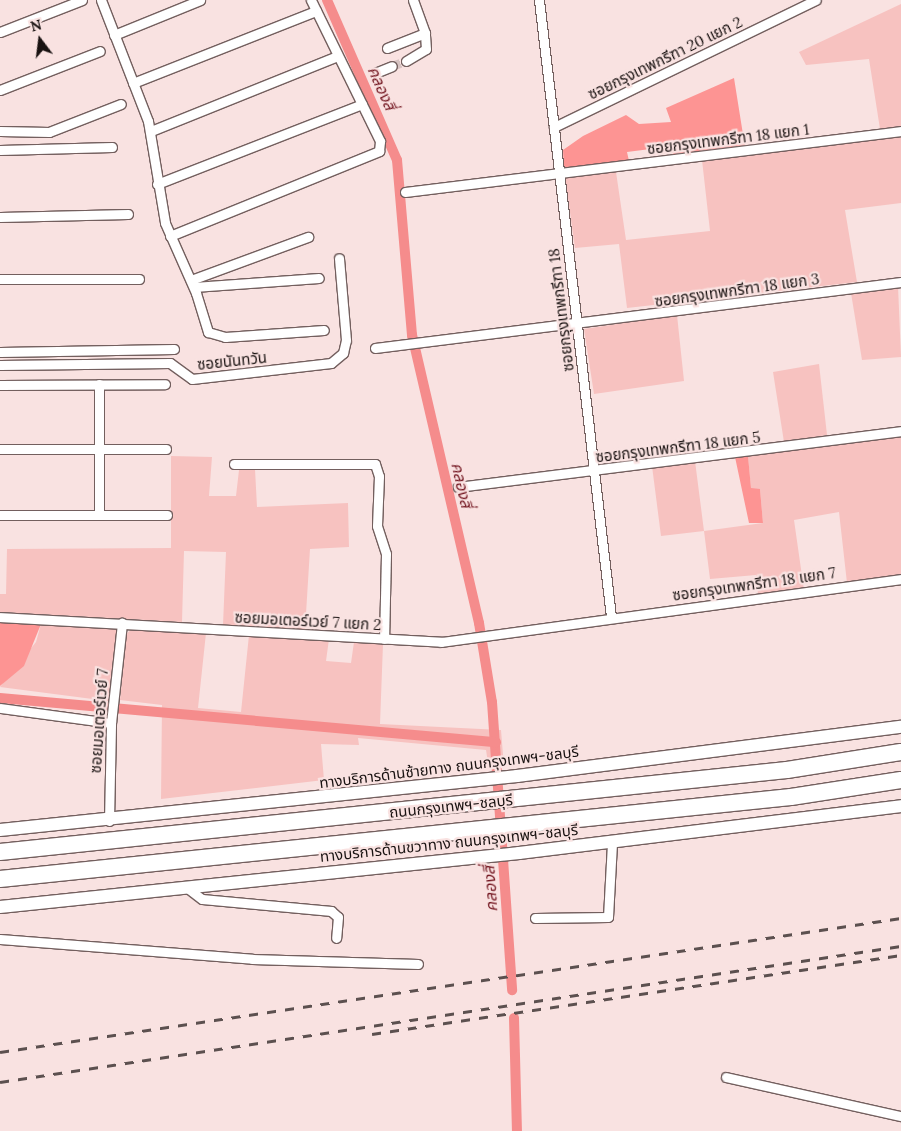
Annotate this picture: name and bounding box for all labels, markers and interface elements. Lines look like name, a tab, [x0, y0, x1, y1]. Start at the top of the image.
street label: ซอยกรุงเทพกรีฑา 20 แยก 2	[585, 13, 745, 103]
north arrow	[15, 15, 65, 65]
text: N	[29, 15, 44, 36]
water label: คลองสี่	[364, 63, 400, 113]
street label: ซอยกรุงเทพกรีฑา 18 แยก 1	[646, 120, 810, 158]
street label: ซอยกรุงเทพกรีฑา 18	[545, 247, 577, 373]
street label: ซอยกรุงเทพกรีฑา 18 แยก 3	[654, 270, 820, 310]
street label: ซอยนันทวัน	[196, 348, 268, 374]
street label: ซอยกรุงเทพกรีฑา 18 แยก 5	[595, 428, 761, 466]
water label: คลองสี่	[447, 460, 477, 510]
street label: ซอยกรุงเทพกรีฑา 18 แยก 7	[671, 564, 837, 604]
street label: ซอยมอเตอร์เวย์ 7 แยก 2	[234, 608, 382, 634]
street label: ซอยมอเตอร์เวย์ 7	[86, 668, 112, 774]
street label: ทางบริการด้านซ้ายทาง ถนนกรุงเทพฯ-ชลบุรี	[318, 742, 580, 792]
street label: ถนนกรุงเทพฯ-ชลบุรี	[388, 791, 514, 821]
street label: ทางบริการด้านขวาทาง ถนนกรุงเทพฯ-ชลบุรี	[319, 820, 579, 866]
water label: คลองสี่	[479, 865, 501, 913]

